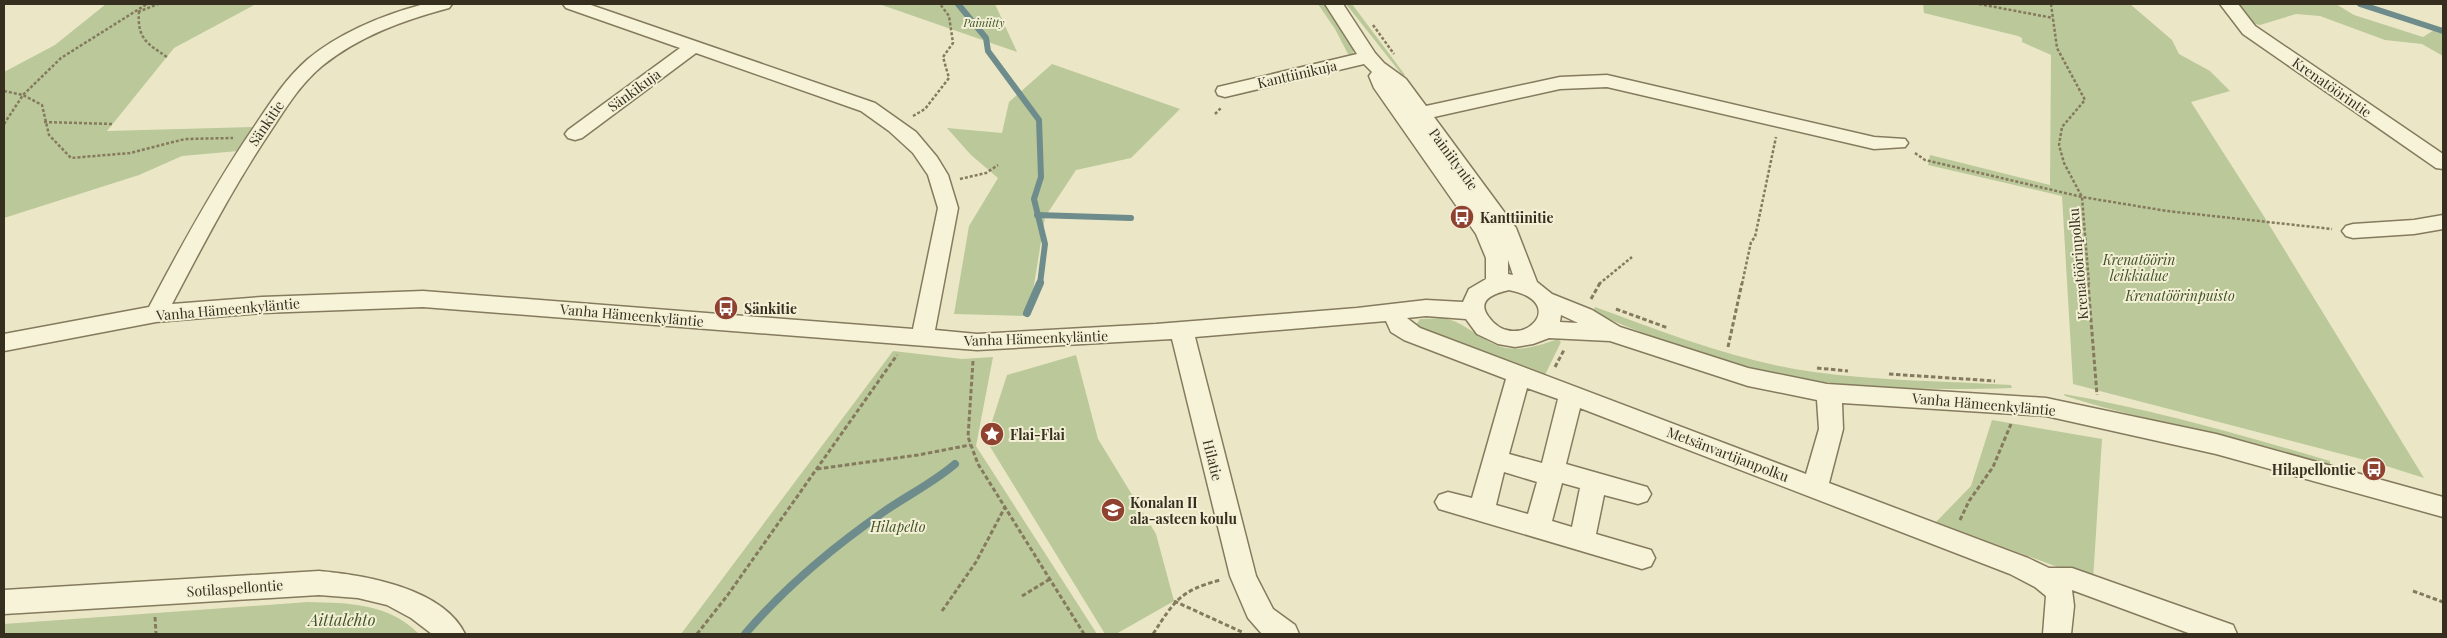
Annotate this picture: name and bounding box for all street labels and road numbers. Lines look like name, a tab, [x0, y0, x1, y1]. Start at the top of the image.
street label: Krenatöörintie	[2289, 53, 2375, 121]
street label: Kanttiinikuja	[1255, 56, 1339, 92]
street label: Sänkikuja	[604, 64, 664, 116]
street label: Sänkitie	[244, 97, 288, 149]
street label: Painiityntie	[1425, 124, 1483, 194]
street label: Krenatöörinpolku	[2064, 207, 2092, 321]
street label: Vanha Hämeenkyläntie	[154, 293, 301, 325]
street label: Vanha Hämeenkyläntie	[558, 299, 705, 331]
street label: Vanha Hämeenkyläntie	[963, 326, 1108, 350]
street label: Vanha Hämeenkyläntie	[1910, 388, 2057, 420]
street label: Metsänvartijanpolku	[1664, 422, 1792, 486]
street label: Hilatie	[1199, 437, 1227, 483]
street label: Sotilaspellontie	[186, 575, 284, 601]

